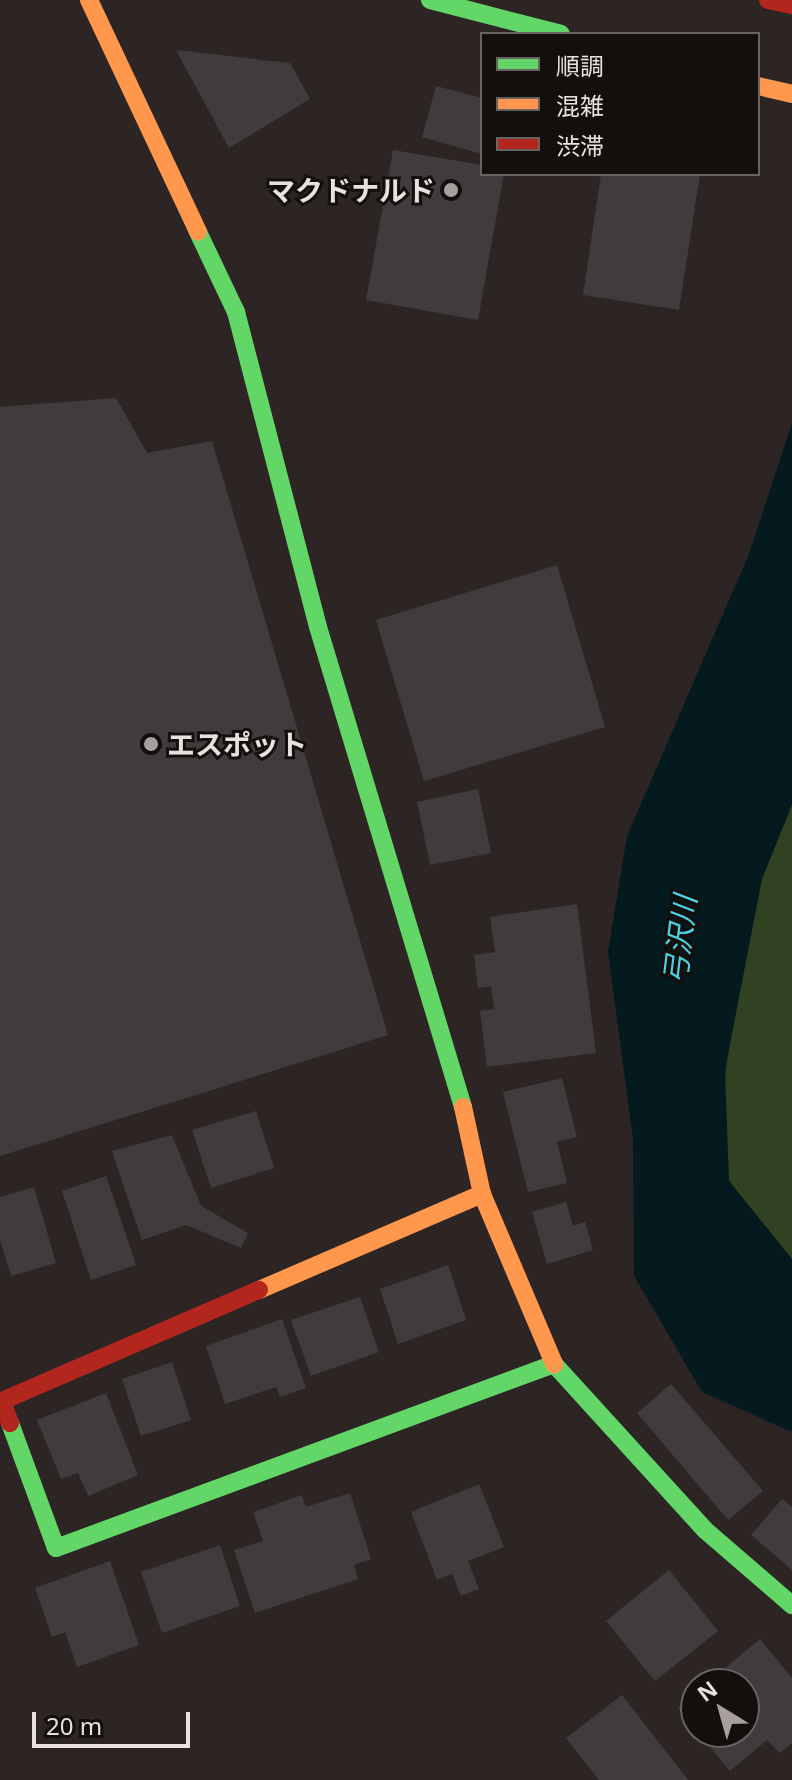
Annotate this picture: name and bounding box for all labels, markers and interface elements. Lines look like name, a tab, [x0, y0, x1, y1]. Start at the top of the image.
legend	[480, 32, 760, 176]
text: 順調	[556, 49, 604, 82]
text: 混雑	[556, 89, 604, 122]
text: 渋滞	[556, 129, 604, 162]
place label: マクドナルド	[267, 173, 435, 207]
marker: マクドナルド	[442, 181, 460, 199]
place label: エスポット	[167, 727, 307, 761]
marker: エスポット	[142, 735, 160, 753]
water label: 弓沢川	[657, 893, 703, 987]
north arrow	[680, 1668, 760, 1748]
text: N	[691, 1673, 723, 1708]
scale bar	[36, 1696, 194, 1746]
text: 20 m	[46, 1709, 102, 1742]

